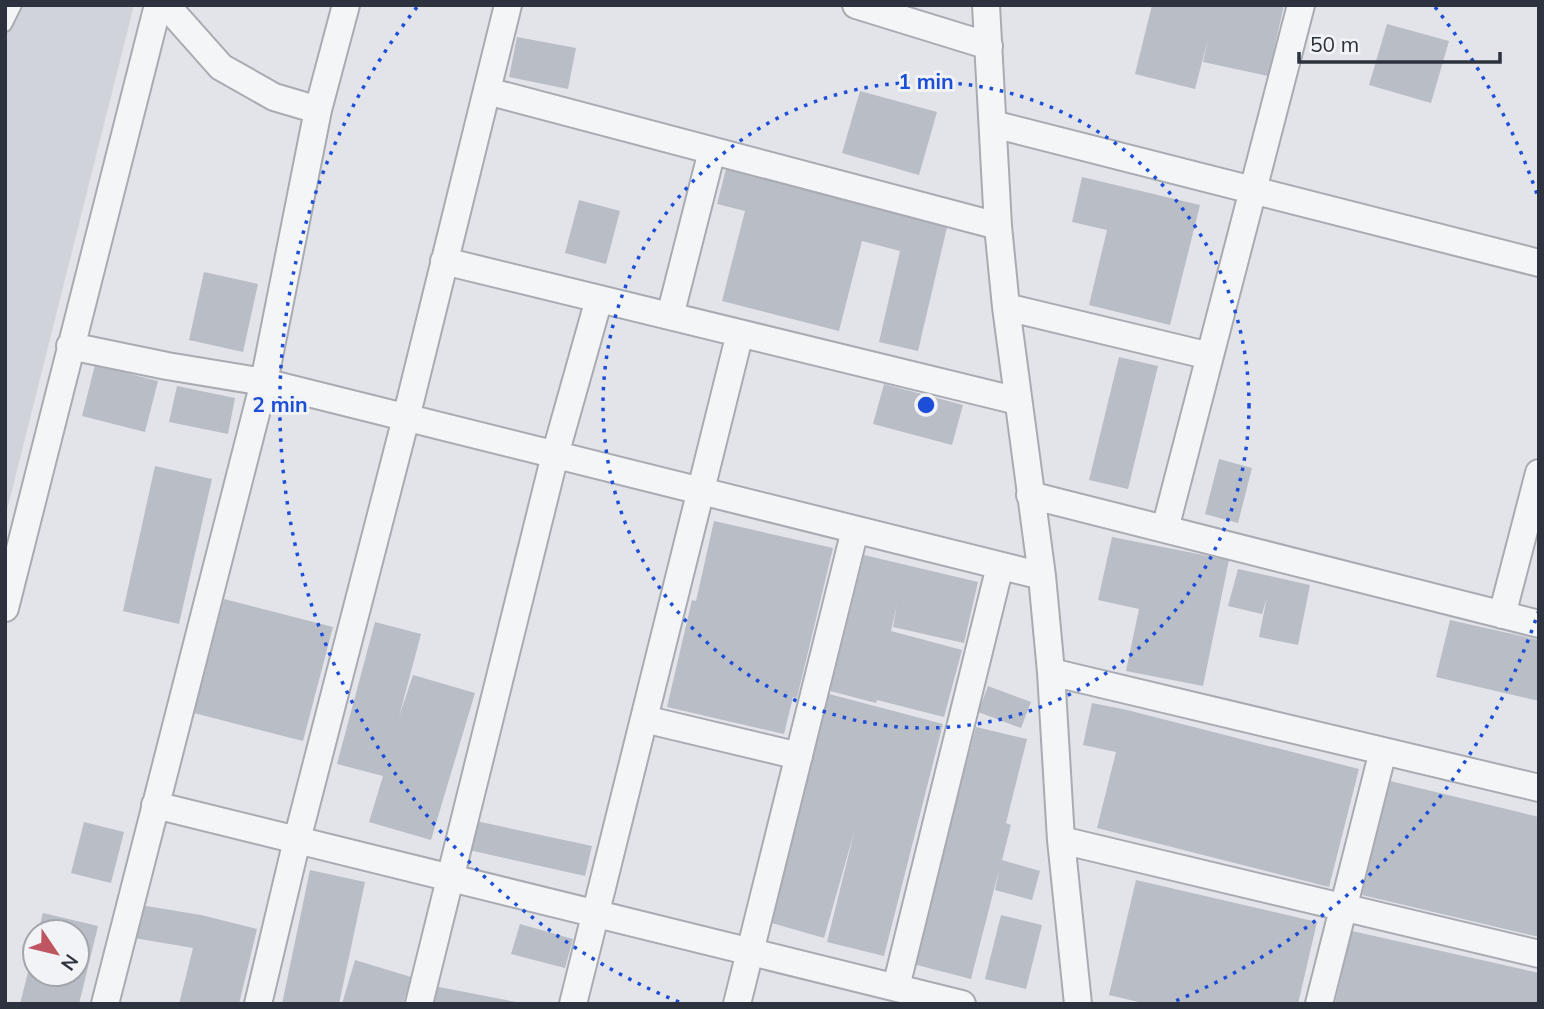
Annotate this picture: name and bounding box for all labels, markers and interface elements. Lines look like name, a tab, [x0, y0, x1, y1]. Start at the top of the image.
scale bar	[1299, 21, 1500, 65]
text: 50 m	[1310, 31, 1359, 57]
text: 1 min	[898, 68, 954, 94]
text: 2 min	[252, 391, 308, 417]
centre of rings	[914, 393, 938, 417]
north arrow	[21, 918, 91, 988]
text: N	[56, 950, 84, 976]

